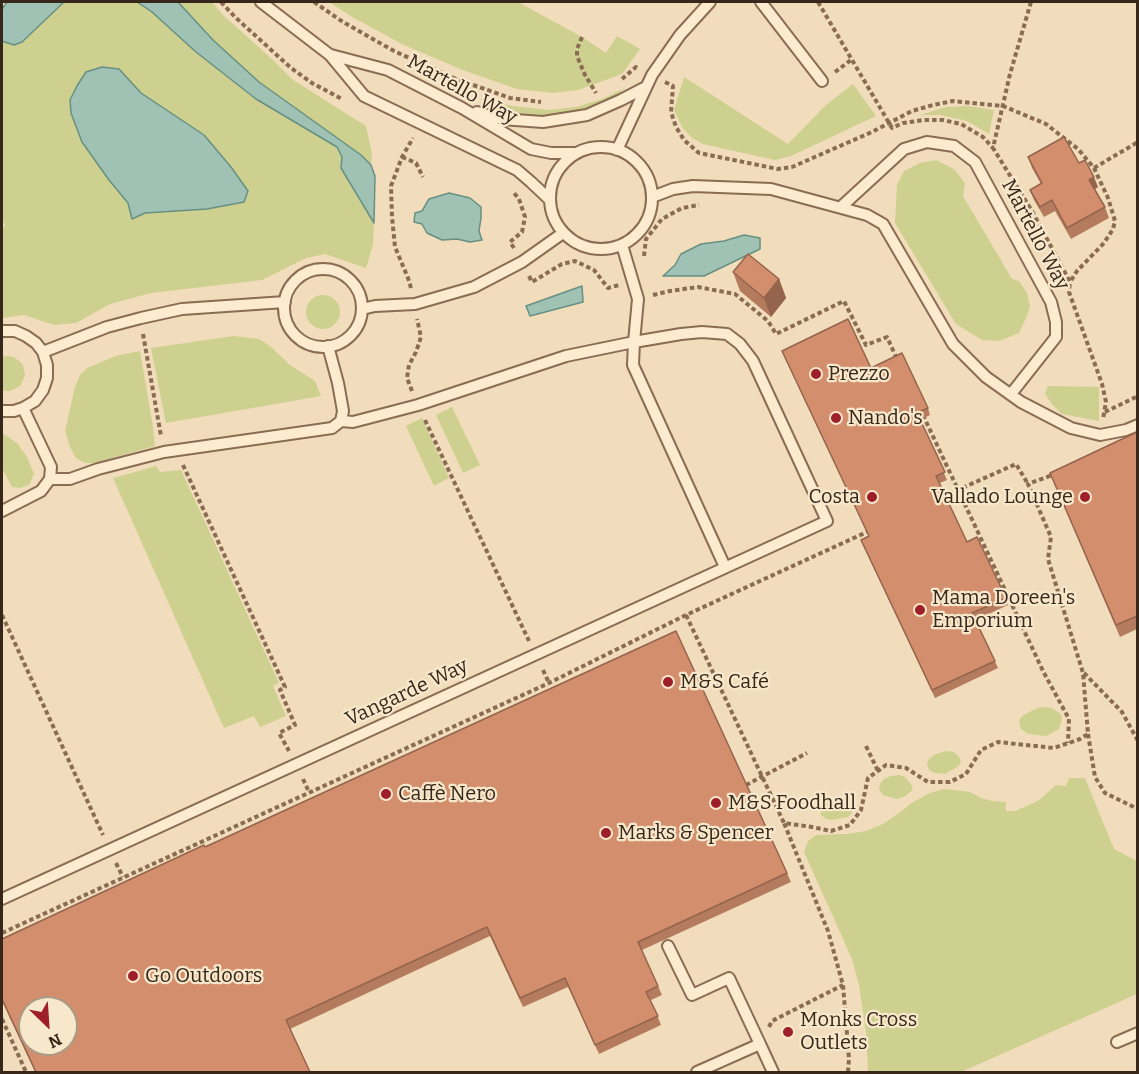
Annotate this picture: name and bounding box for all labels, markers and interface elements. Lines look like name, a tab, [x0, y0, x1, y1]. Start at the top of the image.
street label: Martello Way	[403, 50, 521, 130]
street label: Martello Way	[996, 176, 1074, 294]
place label: Prezzo	[828, 362, 890, 386]
marker: Prezzo	[809, 367, 823, 381]
place label: Nando's	[848, 406, 923, 430]
marker: Nando's	[829, 411, 843, 425]
place label: Costa	[809, 485, 860, 509]
place label: Vallado Lounge	[931, 485, 1073, 509]
marker: Costa	[865, 490, 879, 504]
marker: Vallado Lounge	[1078, 490, 1092, 504]
place label: Mama Doreen's Emporium	[932, 586, 1075, 633]
marker: Mama Doreen's Emporium	[913, 603, 927, 617]
street label: Vangarde Way	[342, 654, 472, 732]
place label: M&S Café	[680, 670, 769, 694]
marker: M&S Café	[661, 675, 675, 689]
place label: Caffè Nero	[398, 782, 496, 806]
marker: Caffè Nero	[379, 787, 393, 801]
place label: M&S Foodhall	[728, 791, 856, 815]
marker: M&S Foodhall	[709, 796, 723, 810]
place label: Marks & Spencer	[618, 821, 774, 845]
marker: Marks & Spencer	[599, 826, 613, 840]
place label: Go Outdoors	[145, 964, 262, 988]
marker: Go Outdoors	[126, 969, 140, 983]
north arrow	[18, 996, 78, 1056]
place label: Monks Cross Outlets	[800, 1008, 917, 1055]
marker: Monks Cross Outlets	[781, 1025, 795, 1039]
text: N	[45, 1030, 65, 1052]

